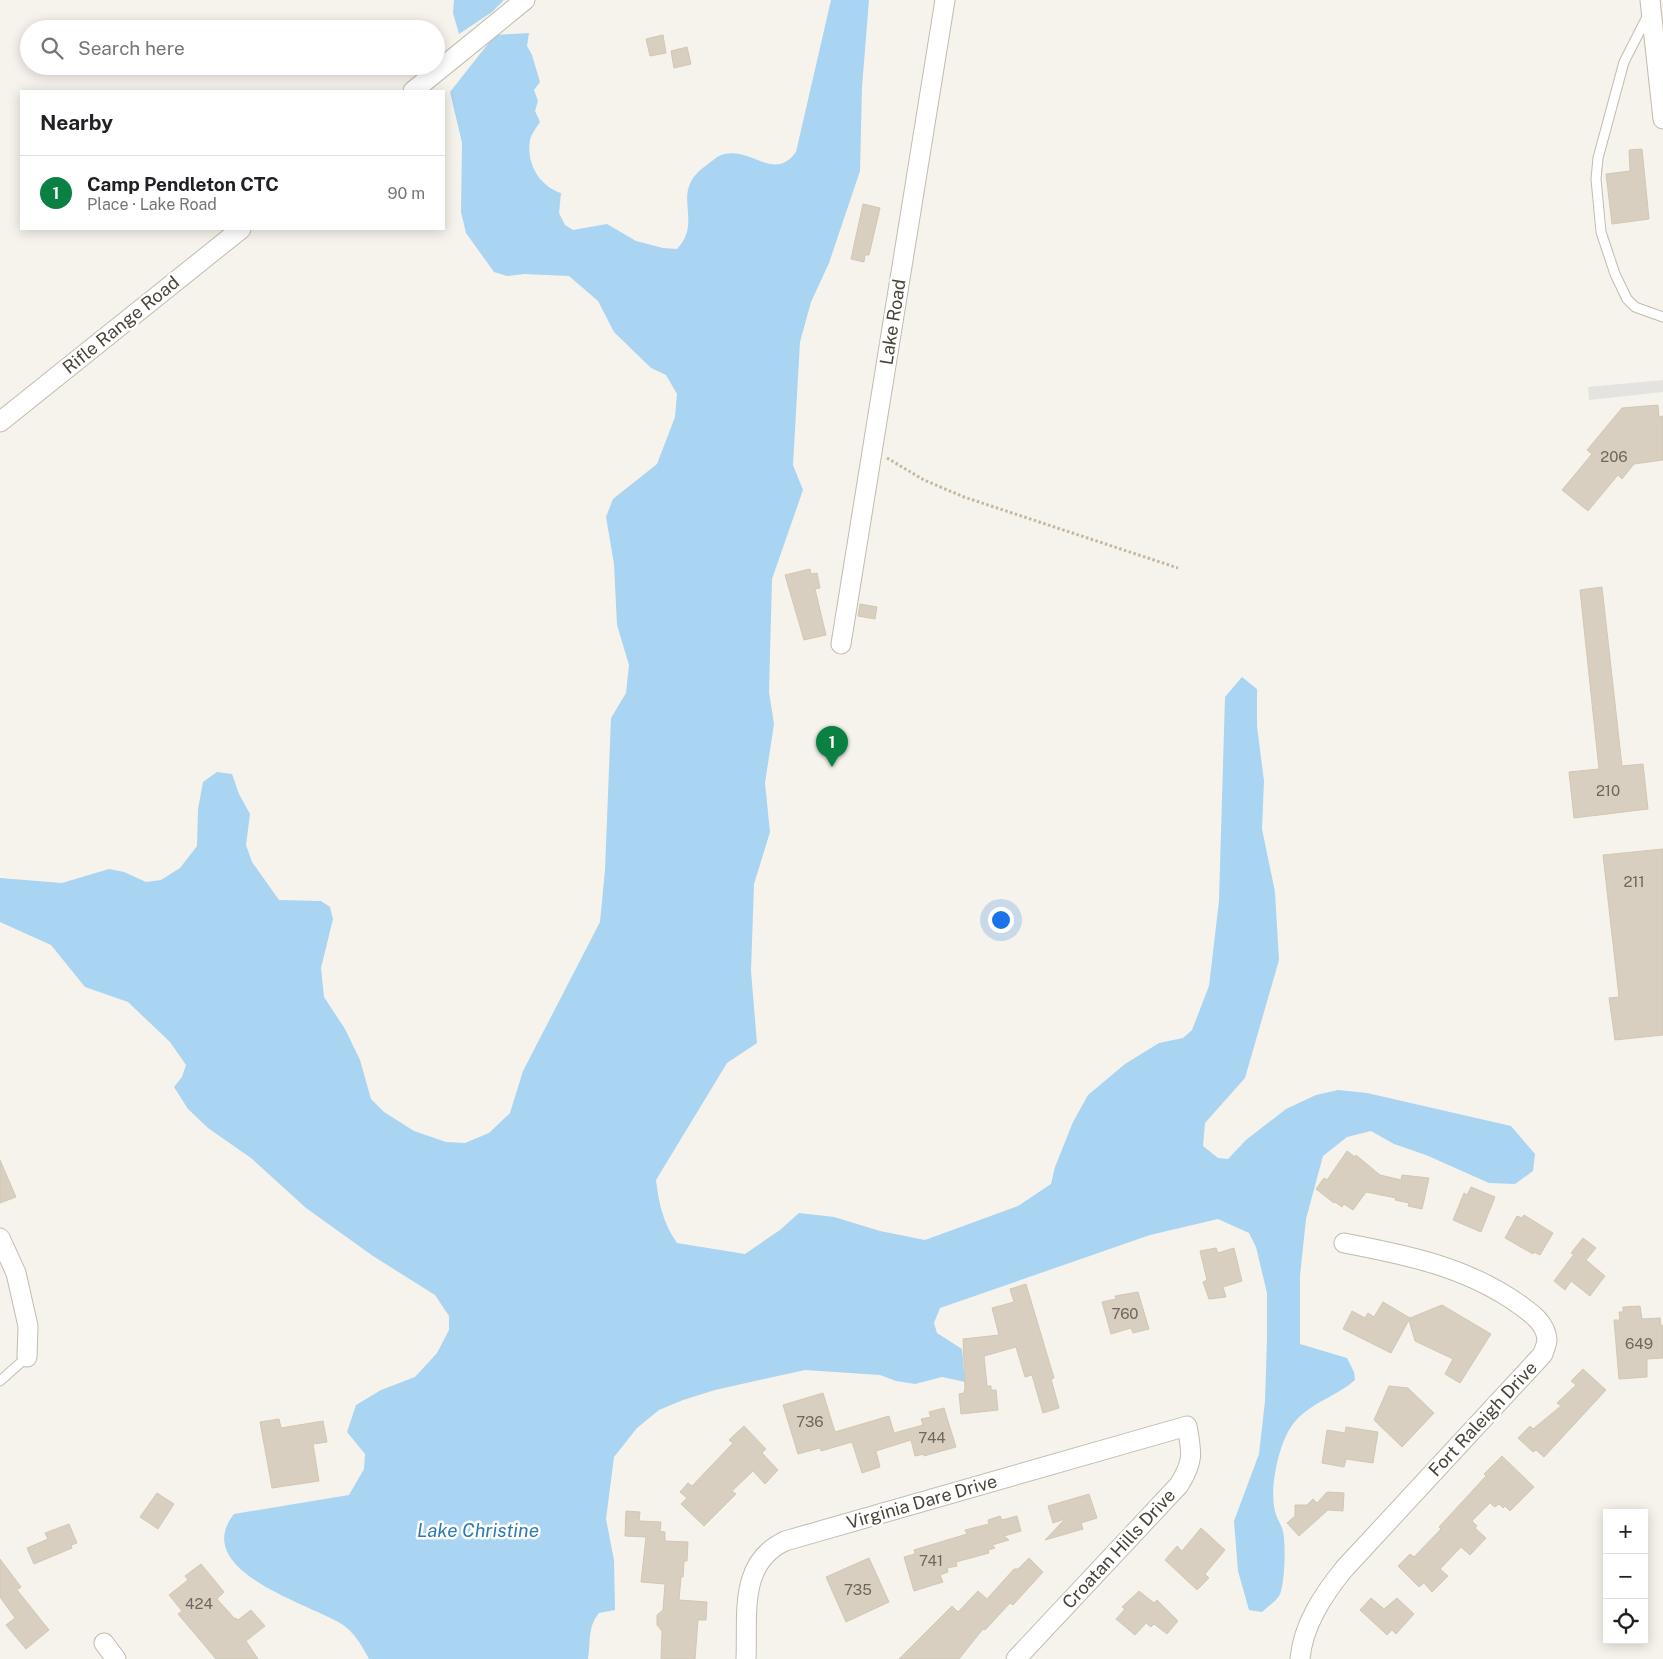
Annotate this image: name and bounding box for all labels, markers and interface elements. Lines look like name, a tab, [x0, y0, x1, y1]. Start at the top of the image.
search box	[20, 20, 445, 75]
icon: search	[38, 34, 66, 62]
text: Search here	[78, 37, 185, 59]
text: Nearby	[40, 110, 113, 135]
text: Camp Pendleton CTC	[87, 173, 279, 195]
text: 1	[53, 184, 59, 203]
text: 90 m	[388, 184, 425, 203]
text: Place · Lake Road	[87, 195, 217, 214]
street label: Rifle Range Road	[58, 271, 183, 378]
street label: Lake Road	[875, 277, 910, 366]
house number: 206	[1600, 448, 1628, 465]
pin: 1	[816, 726, 848, 767]
house number: 210	[1596, 782, 1620, 799]
house number: 211	[1623, 873, 1645, 890]
your location	[988, 907, 1014, 933]
house number: 760	[1111, 1305, 1139, 1322]
house number: 649	[1625, 1335, 1653, 1352]
street label: Fort Raleigh Drive	[1424, 1357, 1541, 1480]
house number: 736	[796, 1413, 824, 1430]
house number: 744	[918, 1429, 946, 1446]
street label: Virginia Dare Drive	[844, 1470, 999, 1533]
street label: Croatan Hills Drive	[1058, 1485, 1179, 1613]
map controls	[1603, 1509, 1648, 1644]
button: +	[1603, 1509, 1648, 1554]
water label: Lake Christine	[417, 1519, 539, 1541]
house number: 741	[919, 1552, 943, 1569]
button: −	[1603, 1554, 1648, 1599]
house number: 735	[844, 1581, 872, 1598]
house number: 424	[185, 1595, 213, 1612]
button: locate	[1603, 1599, 1648, 1644]

